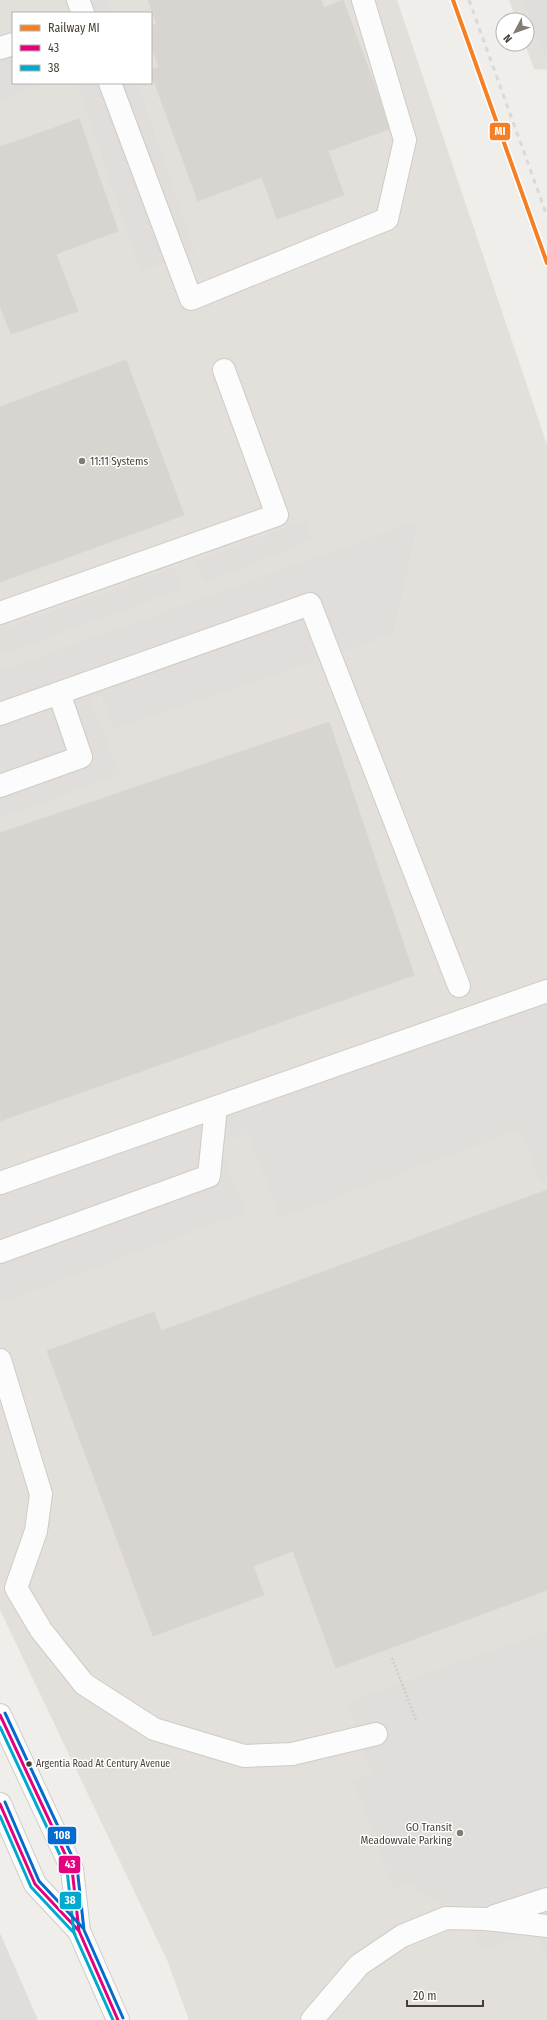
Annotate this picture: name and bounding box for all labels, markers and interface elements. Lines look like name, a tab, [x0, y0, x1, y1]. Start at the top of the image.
legend	[12, 12, 152, 84]
north arrow	[495, 12, 535, 52]
text: Railway MI	[48, 21, 100, 35]
text: N	[501, 31, 515, 45]
text: 43	[48, 41, 59, 55]
text: 38	[48, 61, 59, 75]
line badge: MI	[489, 122, 511, 141]
text: MI	[495, 125, 505, 138]
place label: 11:11 Systems	[90, 455, 149, 468]
marker: 11:11 Systems	[77, 456, 87, 466]
place label: Argentia Road At Century Avenue	[36, 1758, 170, 1770]
marker: Argentia Road At Century Avenue	[24, 1759, 34, 1769]
place label: GO Transit Meadowvale Parking	[360, 1821, 453, 1847]
line badge: 108	[47, 1826, 77, 1845]
marker: GO Transit Meadowvale Parking	[455, 1828, 465, 1838]
text: 108	[54, 1829, 70, 1842]
line badge: 43	[58, 1855, 81, 1874]
text: 43	[65, 1858, 75, 1871]
line badge: 38	[59, 1891, 82, 1910]
text: 38	[63, 1894, 76, 1907]
scale bar	[407, 1982, 483, 2008]
text: 20 m	[413, 1989, 437, 2003]

